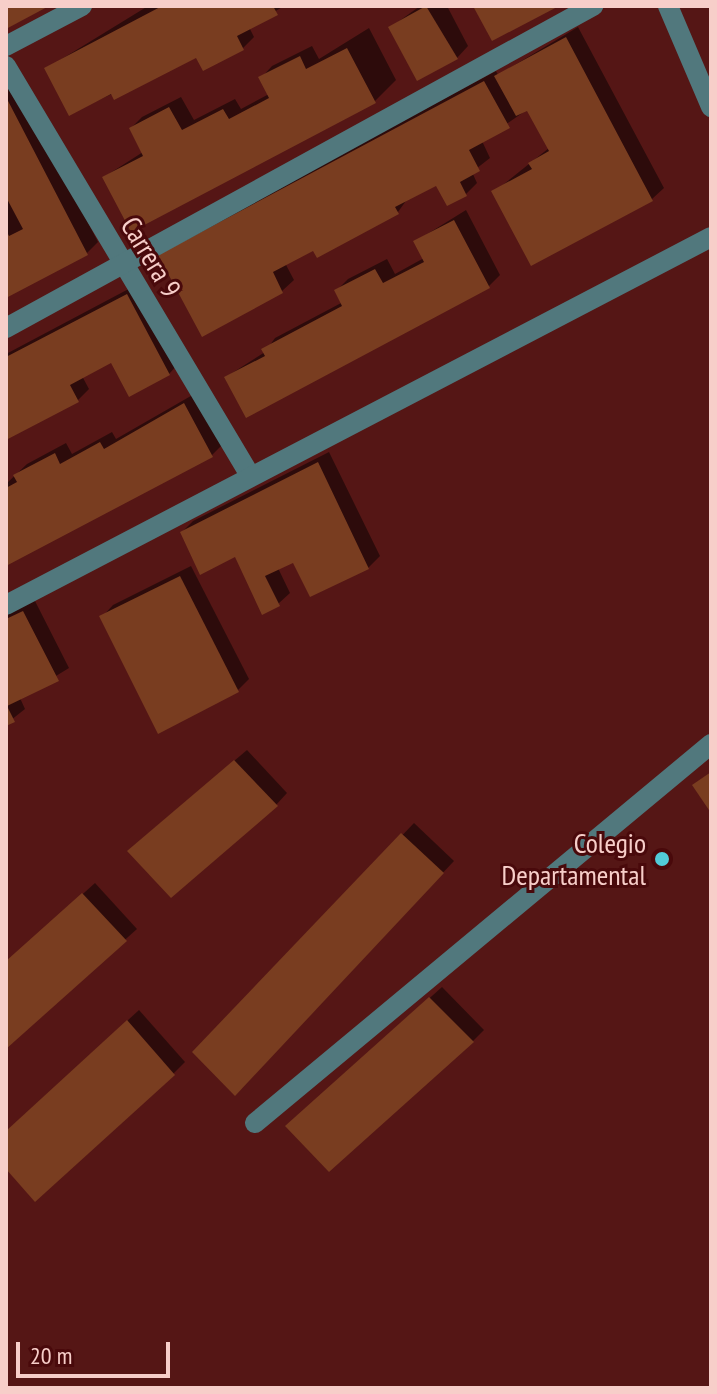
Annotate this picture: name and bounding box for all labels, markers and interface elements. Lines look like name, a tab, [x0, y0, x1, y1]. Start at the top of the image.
street label: Carrera 9	[114, 211, 188, 303]
place label: Colegio Departamental	[502, 826, 646, 892]
marker: Colegio Departamental	[653, 850, 671, 868]
scale bar	[20, 1326, 174, 1376]
text: 20 m	[30, 1340, 72, 1371]

